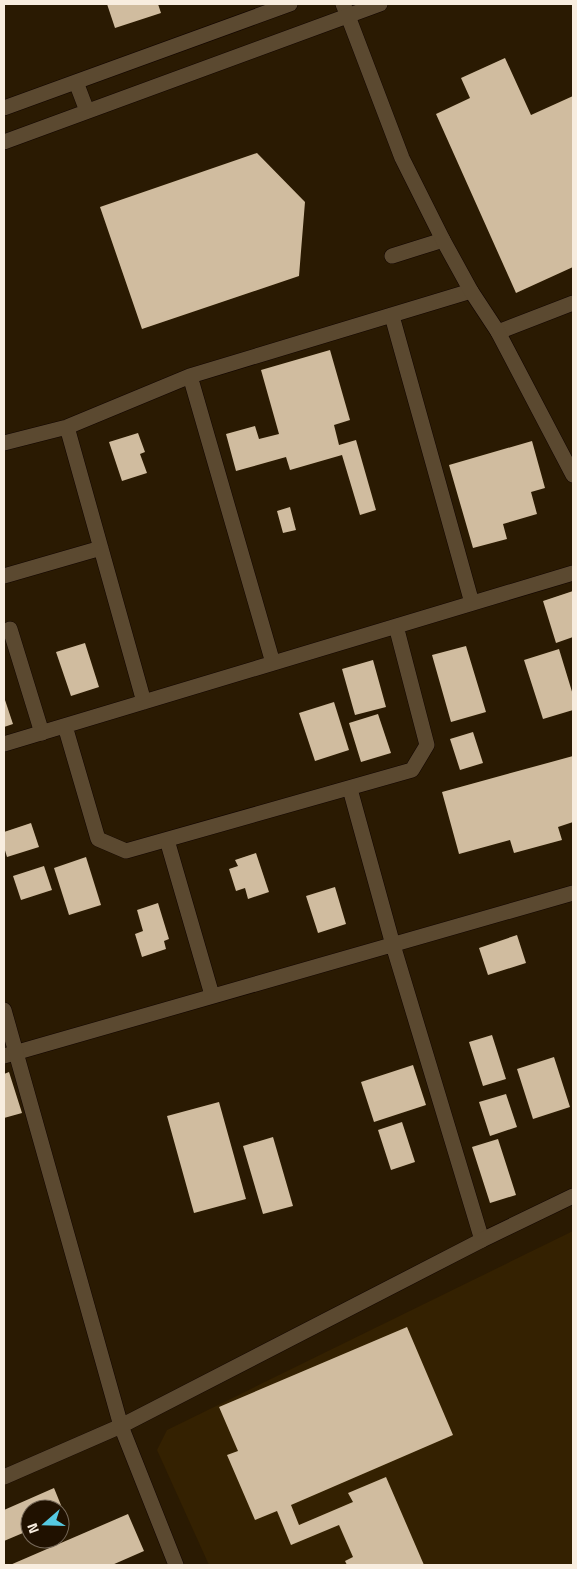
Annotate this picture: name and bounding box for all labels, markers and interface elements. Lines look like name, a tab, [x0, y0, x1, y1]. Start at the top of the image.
north arrow	[20, 1499, 70, 1549]
text: N	[21, 1520, 44, 1537]

